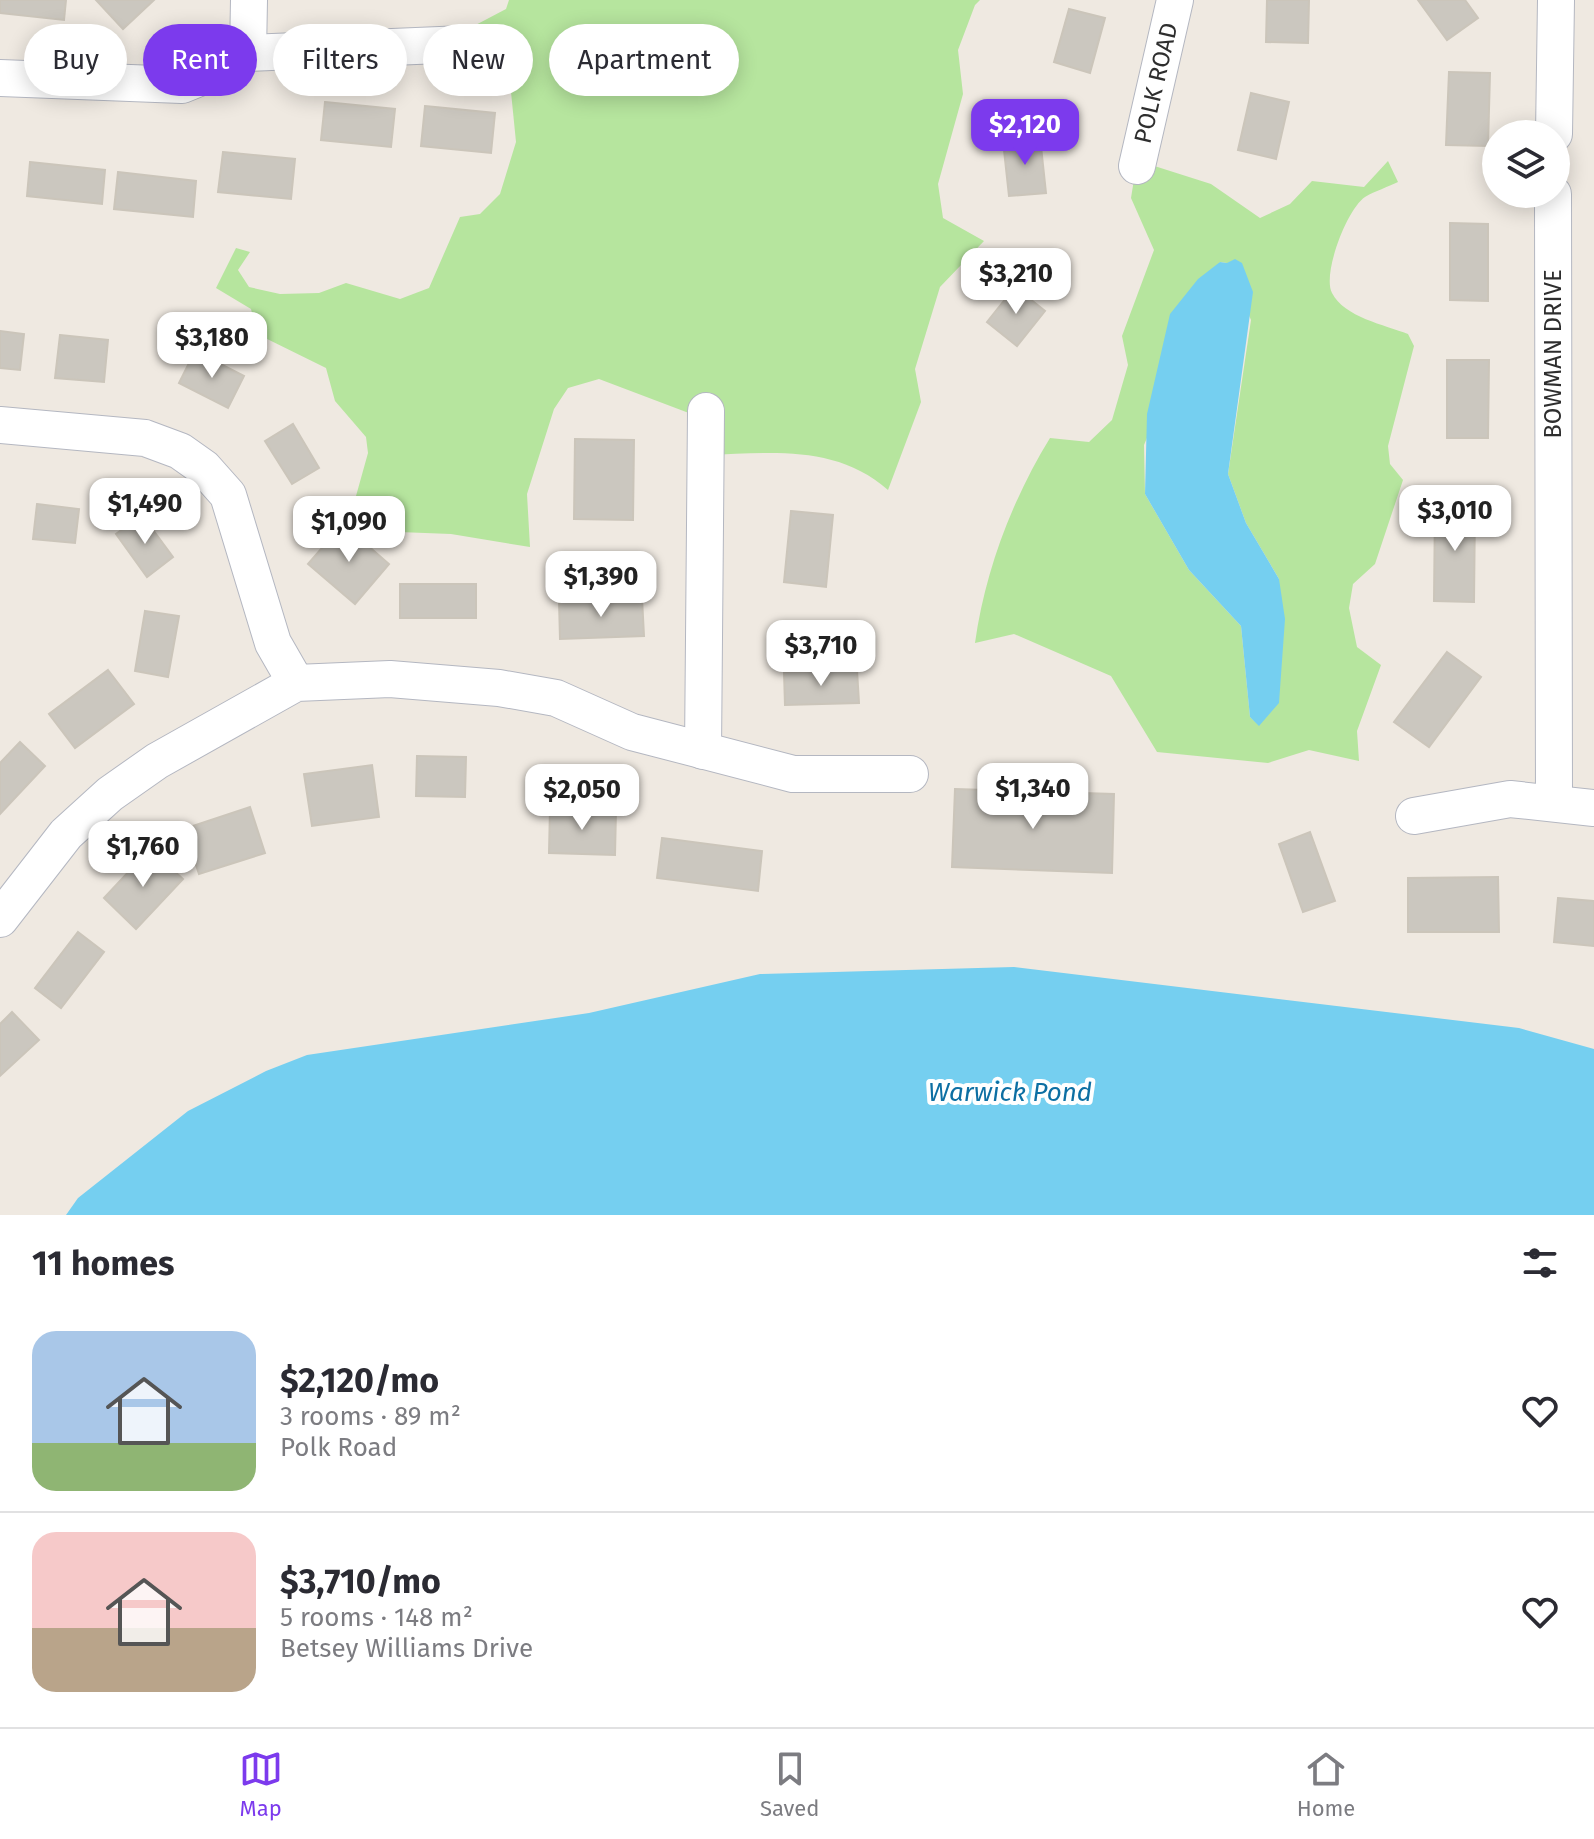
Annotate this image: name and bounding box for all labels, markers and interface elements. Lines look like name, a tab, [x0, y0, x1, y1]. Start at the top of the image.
street label: POLK ROAD	[1129, 20, 1183, 146]
chip: Buy	[24, 24, 127, 96]
chip: Rent	[143, 24, 257, 96]
chip: Filters	[273, 24, 407, 96]
chip: New	[423, 24, 533, 96]
chip: Apartment	[549, 24, 739, 96]
pin: $2,120	[960, 99, 1090, 167]
text: $2,120	[989, 109, 1061, 140]
map controls	[1482, 120, 1570, 208]
button: layers	[1482, 120, 1570, 208]
pin: $3,210	[951, 248, 1081, 316]
text: $3,210	[979, 258, 1053, 289]
street label: BOWMAN DRIVE	[1539, 269, 1567, 439]
pin: $3,180	[147, 312, 277, 380]
text: $3,180	[175, 322, 249, 353]
pin: $1,490	[80, 478, 210, 546]
pin: $3,010	[1390, 485, 1520, 553]
text: $1,490	[107, 488, 183, 519]
text: $3,010	[1417, 495, 1493, 526]
pin: $1,090	[284, 496, 414, 564]
text: $1,090	[311, 506, 387, 537]
pin: $1,390	[536, 551, 666, 619]
text: $1,390	[563, 561, 639, 592]
pin: $3,710	[756, 620, 886, 688]
text: $3,710	[784, 630, 858, 661]
pin: $1,340	[968, 763, 1098, 831]
pin: $2,050	[517, 764, 647, 832]
text: $1,340	[995, 773, 1071, 804]
text: $2,050	[543, 774, 621, 805]
pin: $1,760	[78, 821, 208, 889]
text: $1,760	[106, 831, 180, 862]
water label: Warwick Pond	[928, 1077, 1092, 1108]
icon: filters	[1518, 1241, 1562, 1285]
text: 11 homes	[32, 1243, 174, 1284]
text: $2,120/mo	[280, 1360, 439, 1401]
icon: home	[96, 1363, 192, 1459]
icon: heart	[1518, 1389, 1562, 1433]
text: 3 rooms · 89 m²	[280, 1401, 461, 1432]
text: Polk Road	[280, 1432, 397, 1463]
text: $3,710/mo	[280, 1561, 441, 1602]
icon: home	[96, 1564, 192, 1660]
icon: heart	[1518, 1590, 1562, 1634]
text: 5 rooms · 148 m²	[280, 1602, 473, 1633]
text: Betsey Williams Drive	[280, 1633, 533, 1664]
tab: Map	[239, 1747, 283, 1822]
tab: Saved	[760, 1747, 819, 1822]
tab: Home	[1297, 1747, 1355, 1822]

